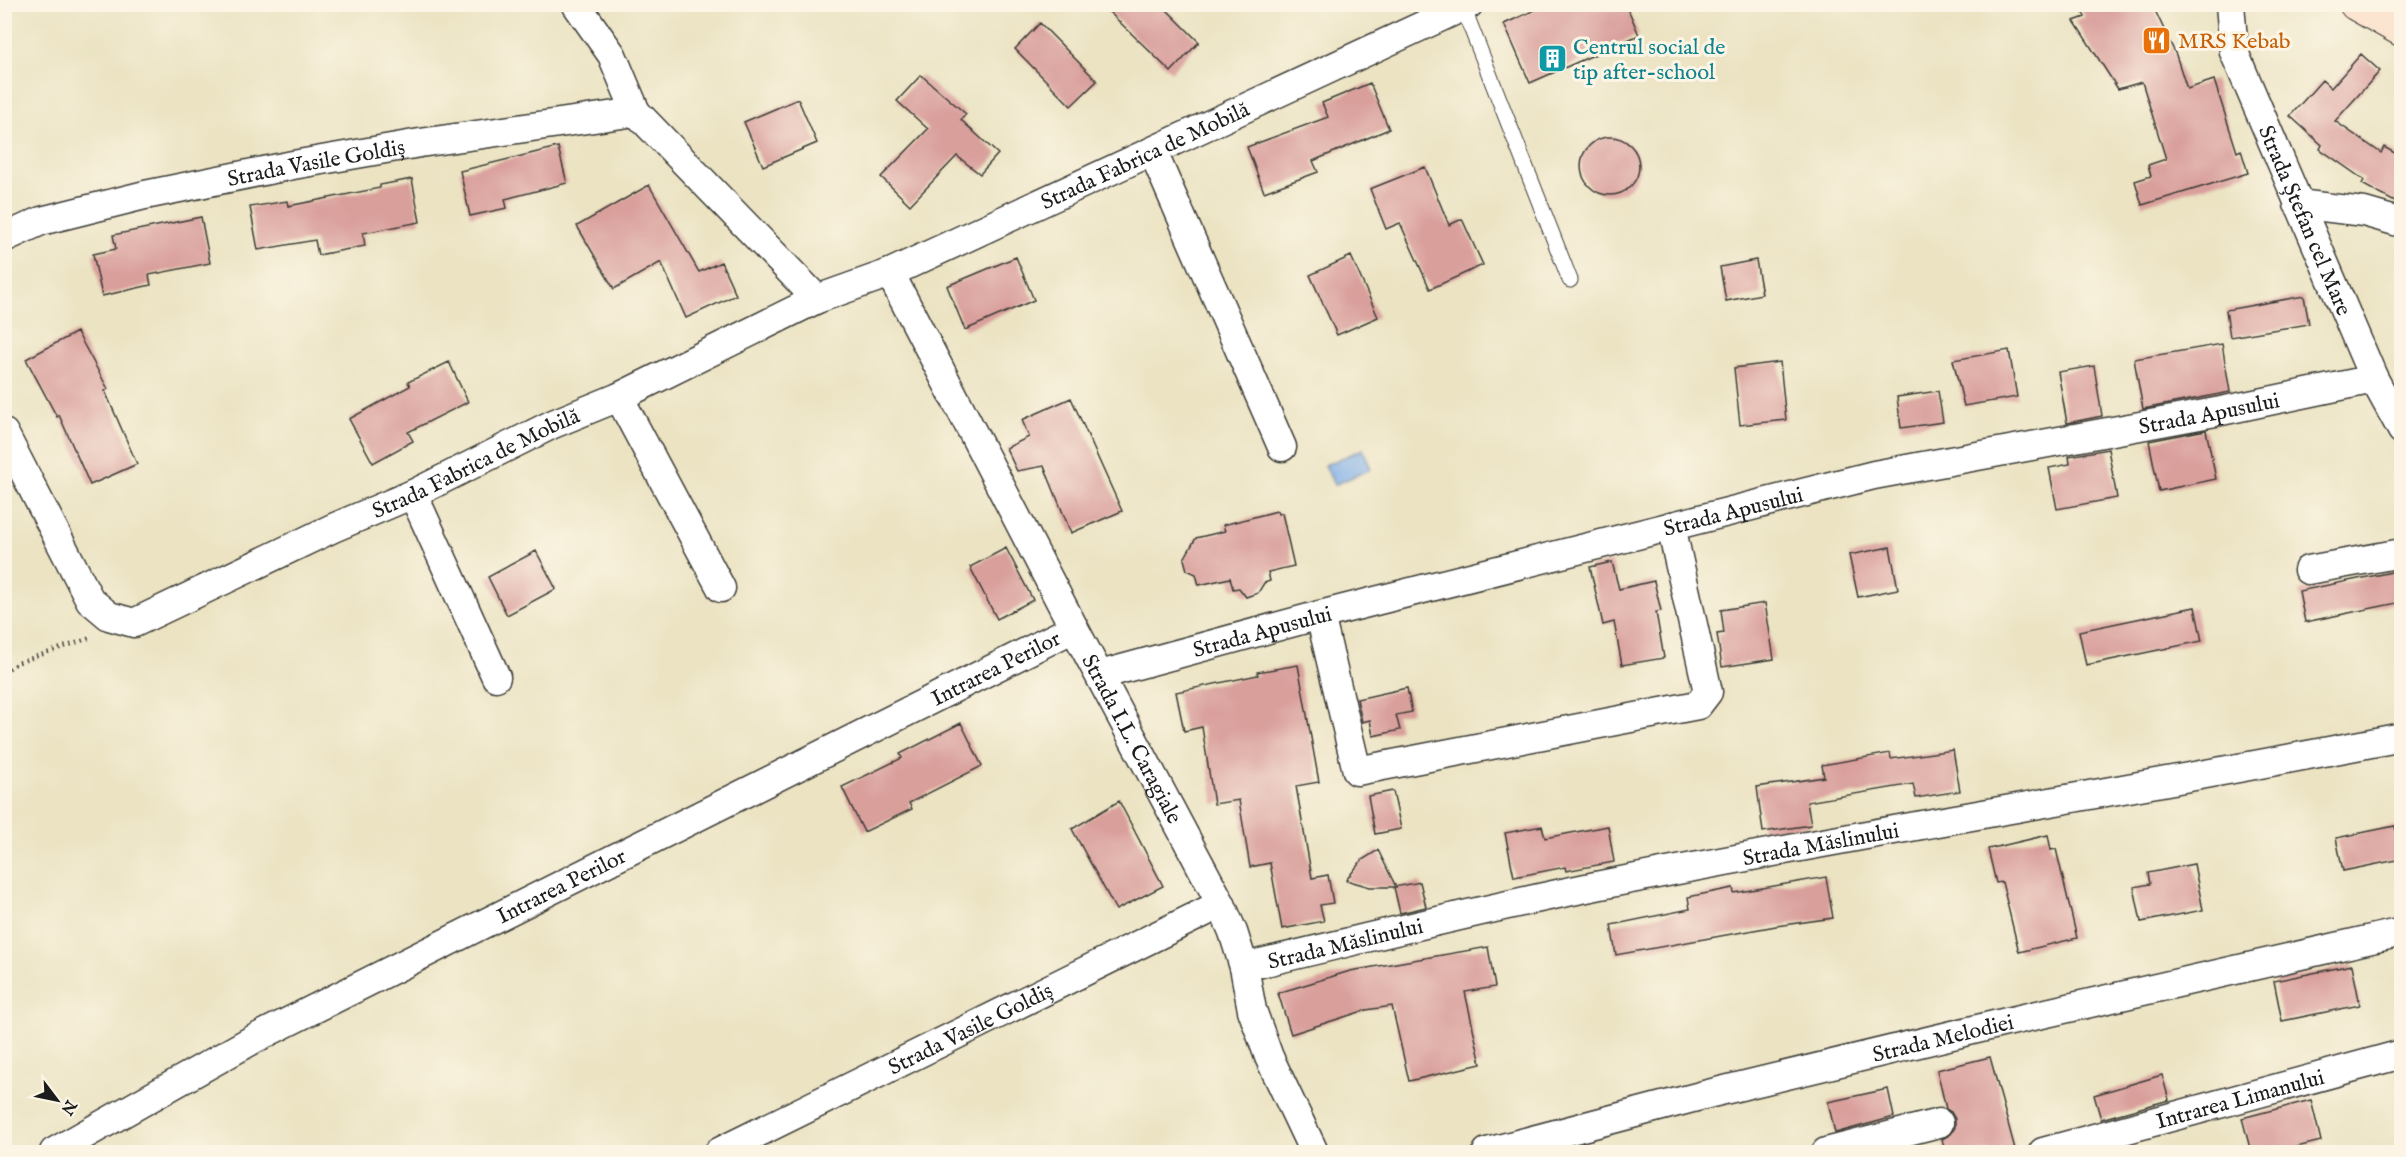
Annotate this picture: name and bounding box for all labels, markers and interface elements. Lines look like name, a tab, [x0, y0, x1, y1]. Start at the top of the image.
restaurant icon: MRS Kebab	[2141, 24, 2173, 56]
place label: MRS Kebab	[2178, 28, 2291, 56]
place label: Centrul social de tip after-school	[1573, 34, 1725, 87]
building icon: Centrul social de tip after-school	[1536, 43, 1568, 75]
street label: Strada Fabrica de Mobilă	[1036, 96, 1255, 217]
street label: Strada Ștefan cel Mare	[2251, 121, 2357, 320]
street label: Strada Vasile Goldiș	[225, 134, 407, 194]
street label: Strada Apusului	[2136, 387, 2282, 442]
street label: Strada Fabrica de Mobilă	[368, 403, 584, 526]
street label: Strada Apusului	[1661, 481, 1806, 544]
street label: Strada Apusului	[1190, 601, 1335, 665]
street label: Intrarea Perilor	[927, 625, 1066, 713]
street label: Strada I.L. Caragiale	[1075, 650, 1188, 829]
street label: Strada Măslinului	[1741, 817, 1902, 873]
street label: Intrarea Perilor	[492, 843, 631, 931]
street label: Strada Măslinului	[1265, 913, 1426, 977]
street label: Strada Vasile Goldiș	[884, 977, 1058, 1082]
street label: Strada Melodiei	[1870, 1009, 2017, 1070]
street label: Intrarea Limanului	[2153, 1064, 2328, 1137]
north arrow	[27, 1070, 87, 1130]
text: N	[56, 1095, 81, 1118]

